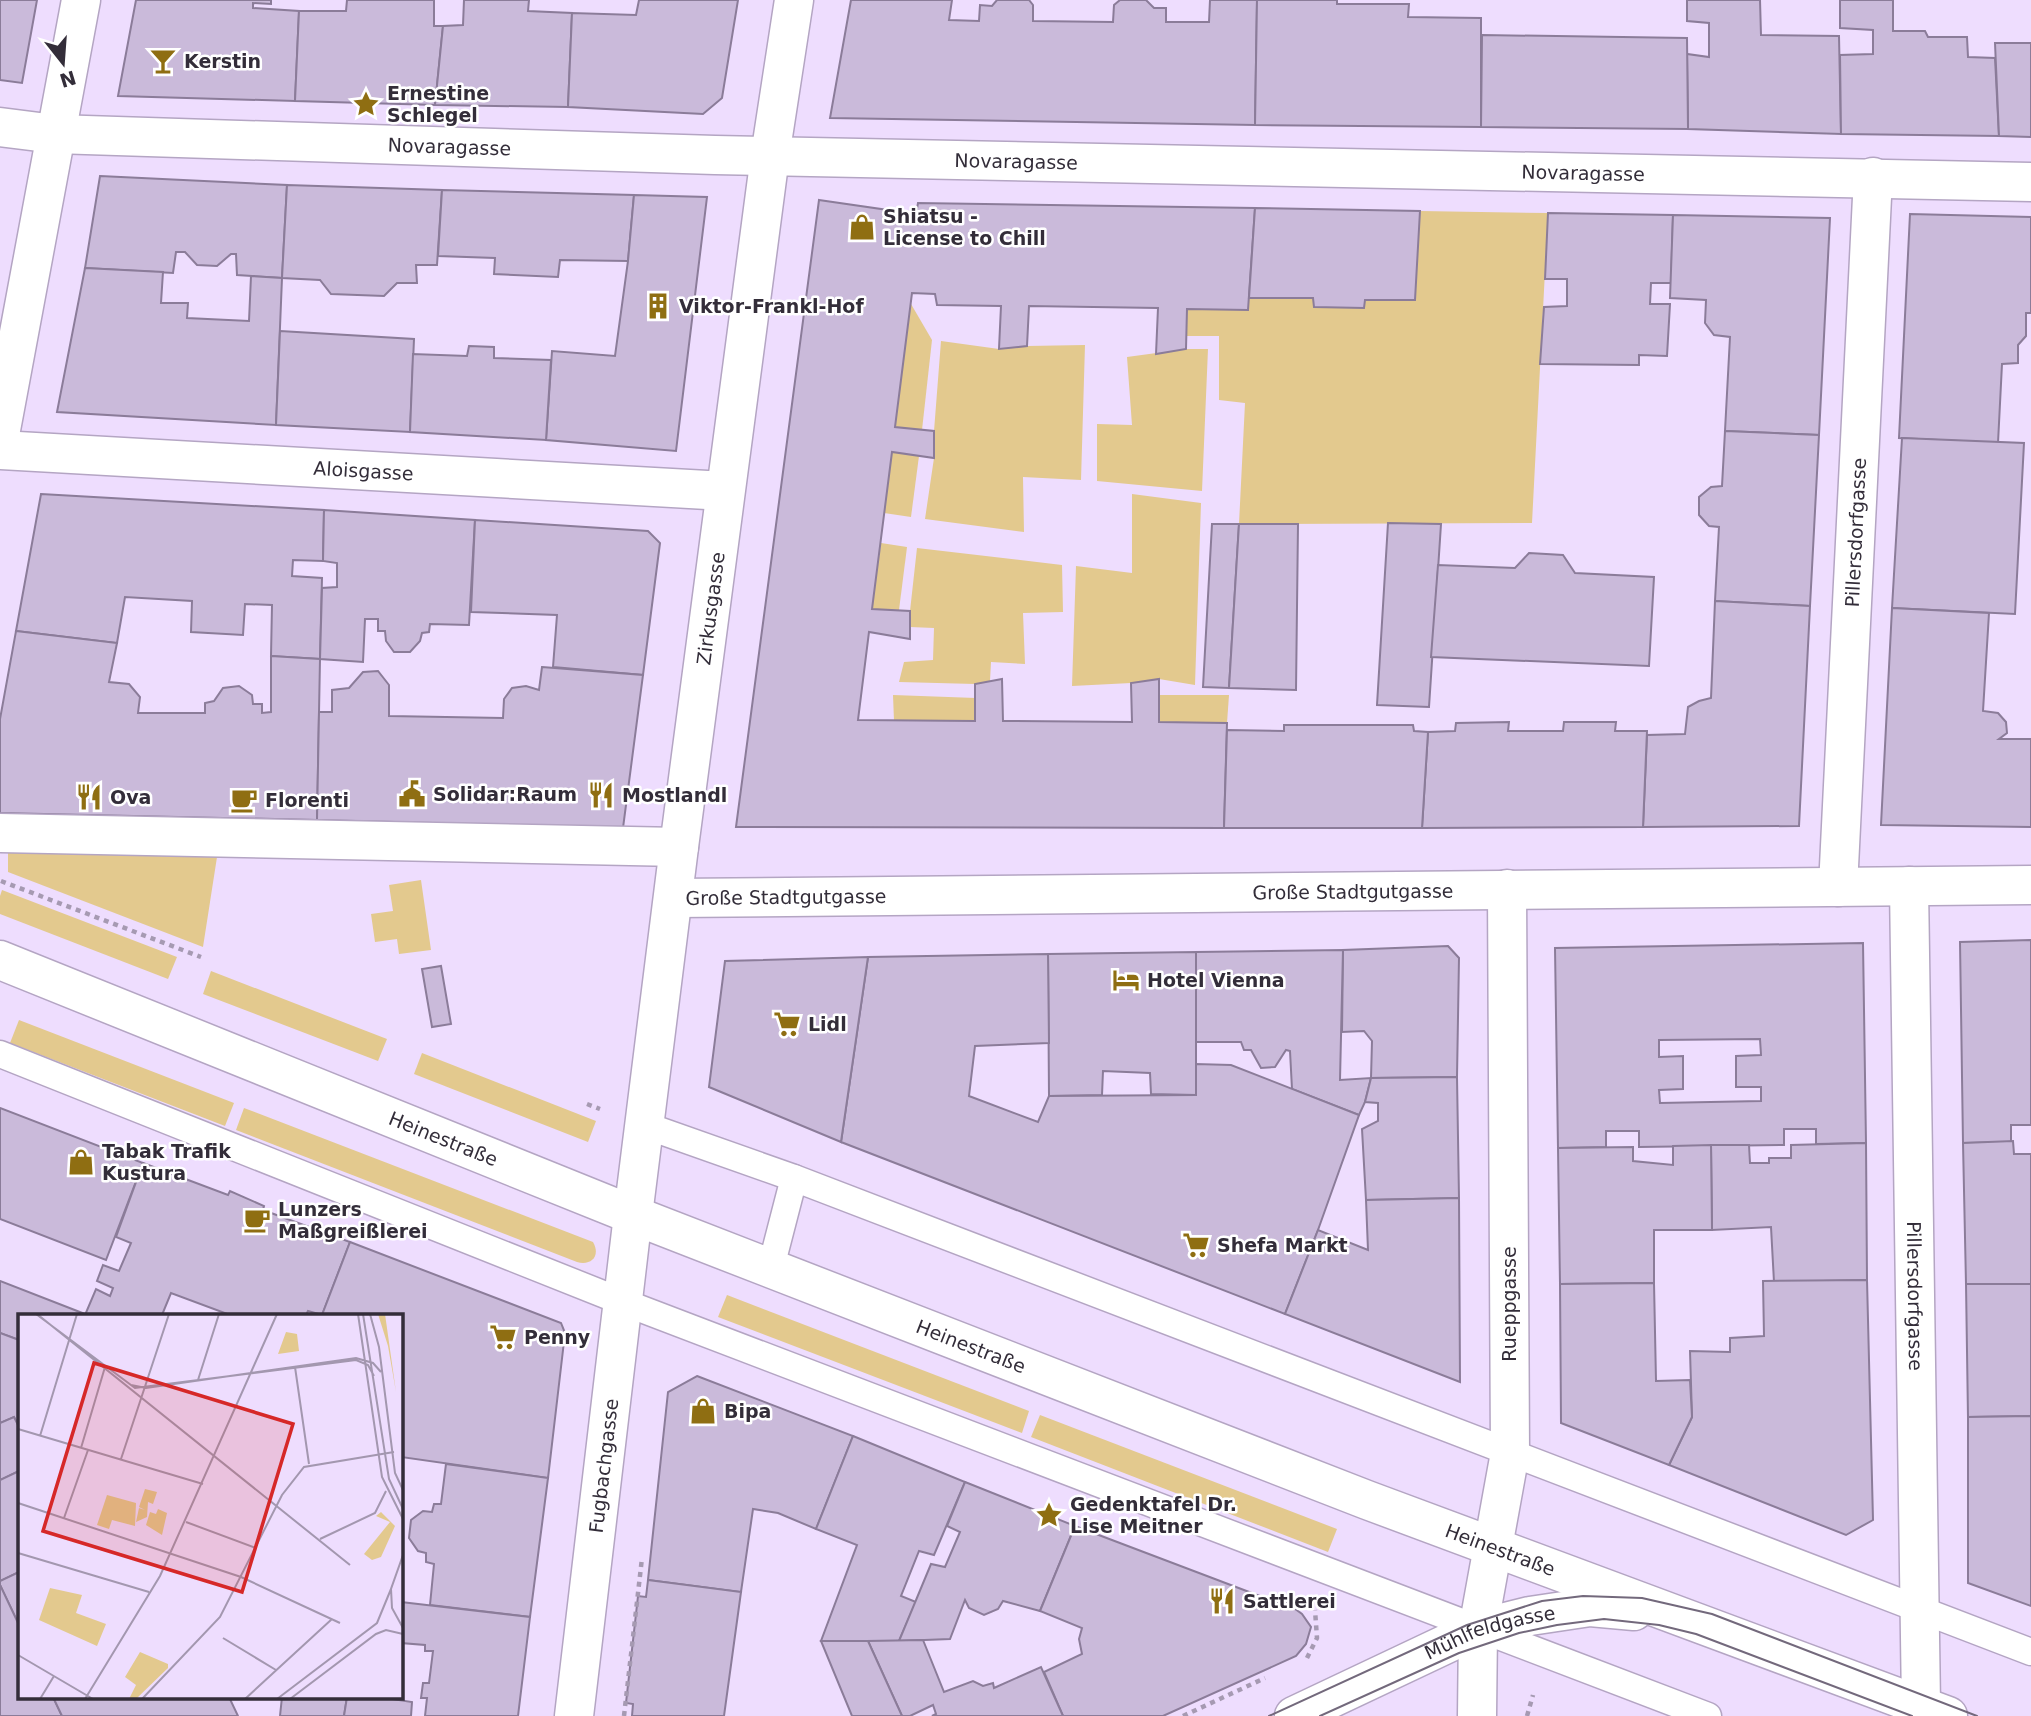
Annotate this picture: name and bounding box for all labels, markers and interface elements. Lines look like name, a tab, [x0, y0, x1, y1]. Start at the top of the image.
north arrow	[28, 28, 98, 98]
bar icon: Kerstin	[148, 46, 178, 76]
place label: Kerstin	[184, 50, 261, 72]
text: N	[57, 66, 79, 92]
place label: Ernestine Schlegel	[387, 82, 489, 126]
place icon: Ernestine Schlegel	[351, 89, 381, 119]
street label: Novaragasse	[387, 134, 511, 160]
street label: Novaragasse	[954, 149, 1078, 173]
street label: Novaragasse	[1521, 161, 1645, 185]
place label: Shiatsu - License to Chill	[883, 205, 1046, 249]
shop icon: Shiatsu - License to Chill	[847, 212, 877, 242]
building icon: Viktor-Frankl-Hof	[643, 291, 673, 321]
place label: Viktor-Frankl-Hof	[679, 295, 864, 317]
street label: Aloisgasse	[313, 457, 414, 484]
street label: Pillersdorfgasse	[1841, 457, 1870, 608]
street label: Zirkusgasse	[692, 551, 729, 666]
public building icon: Solidar:Raum	[397, 779, 427, 809]
restaurant icon: Mostlandl	[586, 780, 616, 810]
restaurant icon: Ova	[74, 782, 104, 812]
place label: Solidar:Raum	[433, 783, 577, 805]
place label: Mostlandl	[622, 784, 727, 806]
cafe icon: Florenti	[229, 785, 259, 815]
place label: Ova	[110, 786, 151, 808]
place label: Florenti	[265, 789, 349, 811]
street label: Große Stadtgutgasse	[1252, 880, 1454, 903]
street label: Große Stadtgutgasse	[685, 885, 887, 909]
hotel icon: Hotel Vienna	[1111, 965, 1141, 995]
place label: Hotel Vienna	[1147, 969, 1285, 991]
supermarket icon: Lidl	[772, 1009, 802, 1039]
place label: Lidl	[808, 1013, 847, 1035]
street label: Heinestraße	[386, 1107, 501, 1170]
place label: Tabak Trafik Kustura	[102, 1140, 231, 1184]
shop icon: Tabak Trafik Kustura	[66, 1147, 96, 1177]
place label: Lunzers Maßgreißlerei	[278, 1198, 428, 1242]
cafe icon: Lunzers Maßgreißlerei	[242, 1205, 272, 1235]
street label: Pillersdorfgasse	[1903, 1221, 1927, 1371]
supermarket icon: Shefa Markt	[1181, 1230, 1211, 1260]
place label: Shefa Markt	[1217, 1234, 1348, 1256]
street label: Rueppgasse	[1498, 1246, 1520, 1362]
inset map	[18, 1314, 402, 1698]
street label: Heinestraße	[913, 1315, 1029, 1377]
supermarket icon: Penny	[488, 1322, 518, 1352]
place label: Penny	[524, 1326, 591, 1348]
shop icon: Bipa	[688, 1396, 718, 1426]
street label: Fugbachgasse	[585, 1397, 622, 1534]
place label: Bipa	[724, 1400, 771, 1422]
place label: Gedenktafel Dr. Lise Meitner	[1070, 1493, 1237, 1537]
place icon: Gedenktafel Dr. Lise Meitner	[1034, 1500, 1064, 1530]
street label: Heinestraße	[1442, 1519, 1558, 1580]
restaurant icon: Sattlerei	[1207, 1586, 1237, 1616]
place label: Sattlerei	[1243, 1590, 1336, 1612]
street label: Mühlfeldgasse	[1421, 1601, 1557, 1664]

